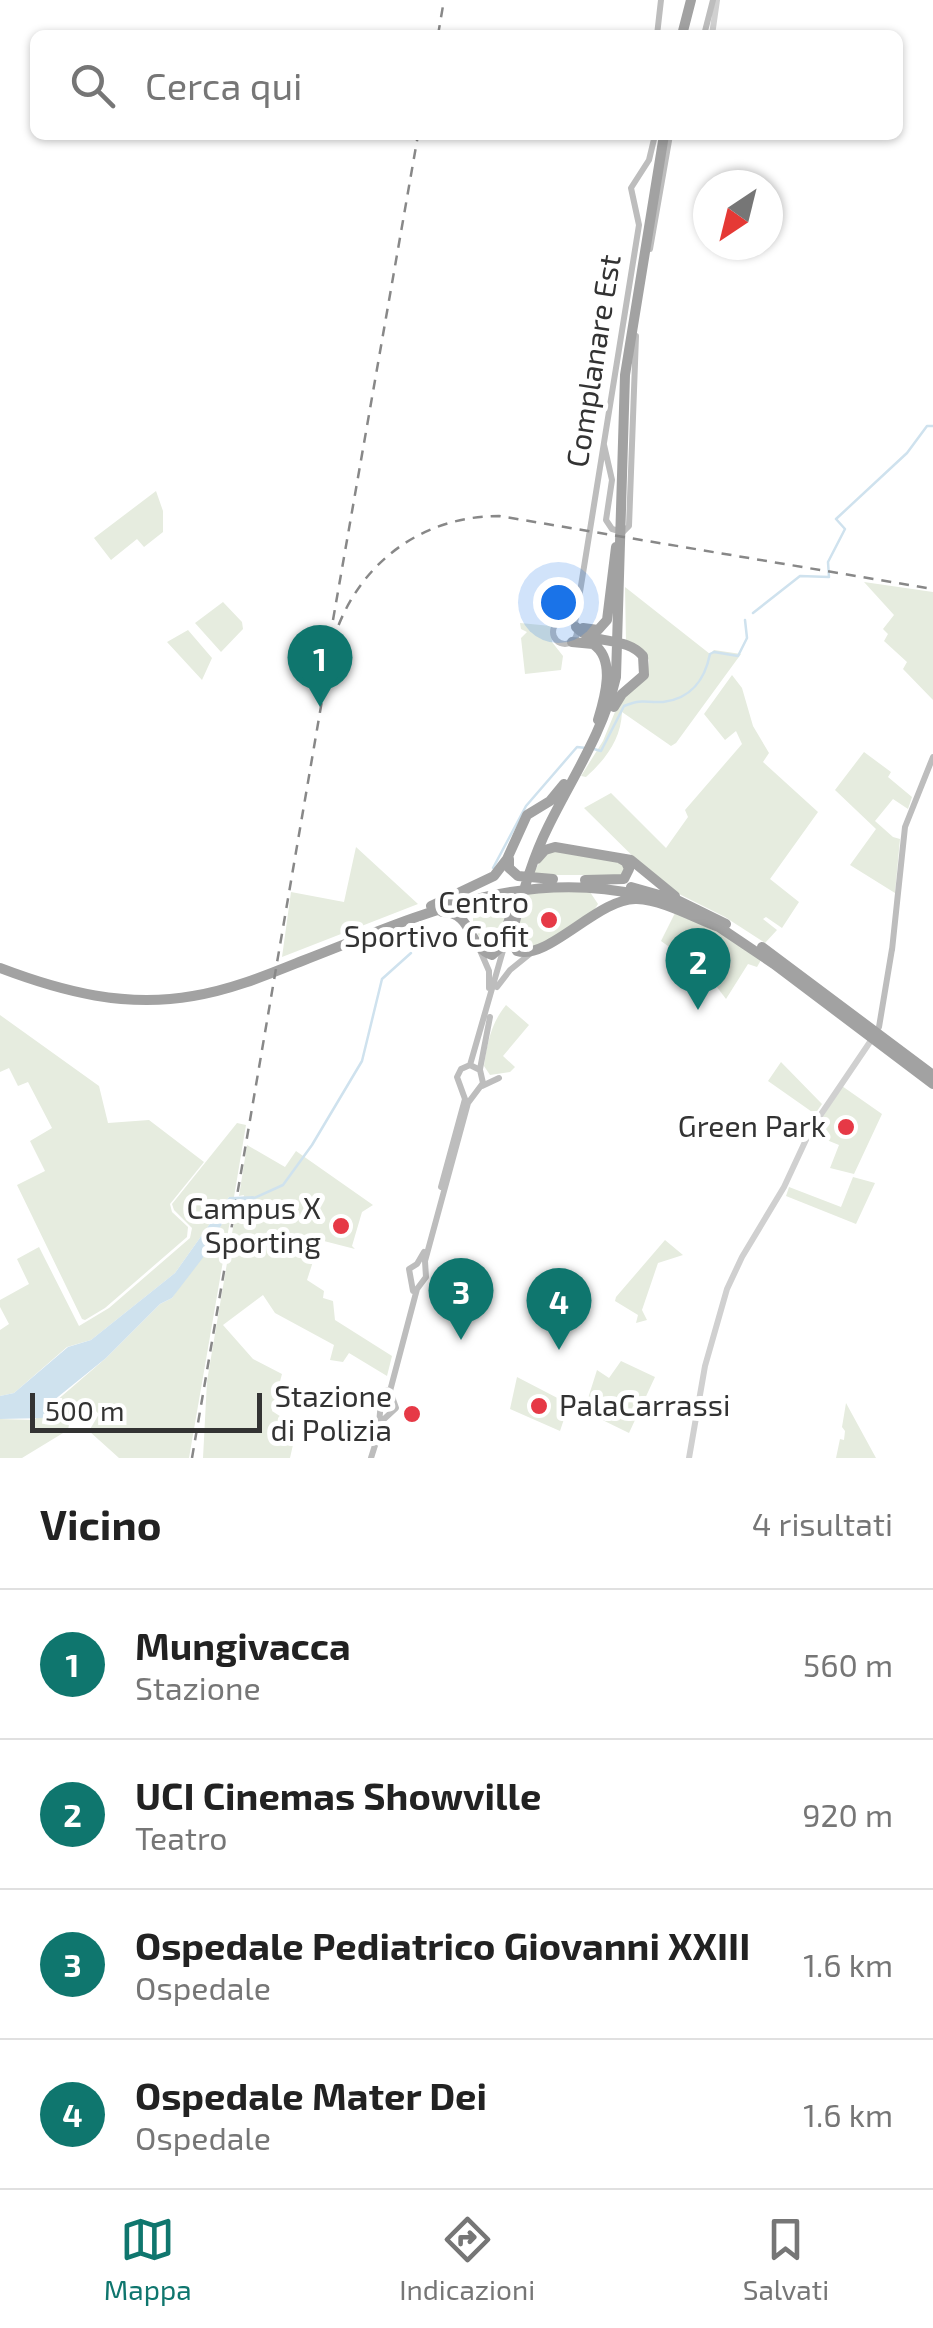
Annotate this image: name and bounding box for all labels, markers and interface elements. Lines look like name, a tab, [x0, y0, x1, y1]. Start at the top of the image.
search box	[30, 30, 903, 140]
icon: search	[65, 58, 120, 113]
text: Cerca qui	[145, 62, 302, 108]
north arrow	[693, 170, 783, 260]
street label: Complanare Est	[557, 252, 627, 470]
your location	[533, 577, 584, 628]
pin: 1	[288, 624, 352, 707]
place label: Centro Sportivo Cofit	[344, 883, 529, 953]
marker: Centro Sportivo Cofit	[538, 909, 560, 931]
pin: 2	[666, 928, 730, 1010]
place label: Green Park	[678, 1107, 826, 1143]
marker: Green Park	[835, 1116, 857, 1138]
place label: Campus X Sporting	[186, 1189, 321, 1259]
marker: Campus X Sporting	[330, 1215, 352, 1237]
pin: 3	[428, 1258, 494, 1340]
pin: 4	[526, 1268, 592, 1350]
place label: Stazione di Polizia	[271, 1377, 392, 1447]
place label: PalaCarrassi	[559, 1386, 730, 1422]
scale bar	[30, 1388, 262, 1432]
text: 500 m	[45, 1393, 125, 1427]
marker: PalaCarrassi	[528, 1395, 550, 1417]
marker: Stazione di Polizia	[401, 1403, 423, 1425]
text: Vicino	[40, 1498, 161, 1548]
text: 4 risultati	[752, 1504, 893, 1542]
text: Mungivacca	[135, 1622, 351, 1668]
text: 1	[66, 1645, 79, 1683]
text: 560 m	[803, 1645, 893, 1683]
text: Stazione	[135, 1668, 261, 1706]
text: UCI Cinemas Showville	[135, 1772, 541, 1818]
text: 2	[63, 1795, 82, 1833]
text: 920 m	[802, 1795, 893, 1833]
text: Teatro	[135, 1818, 228, 1856]
text: Ospedale Pediatrico Giovanni XXIII	[135, 1922, 750, 1968]
text: 3	[63, 1945, 82, 1983]
text: 1.6 km	[803, 1945, 893, 1983]
text: Ospedale	[135, 1968, 271, 2006]
text: Ospedale Mater Dei	[135, 2072, 487, 2118]
text: 4	[62, 2095, 83, 2133]
text: 1.6 km	[803, 2095, 893, 2133]
text: Ospedale	[135, 2118, 271, 2156]
tab: Mappa	[104, 2212, 192, 2306]
tab: Indicazioni	[399, 2212, 535, 2306]
tab: Salvati	[743, 2212, 829, 2306]

